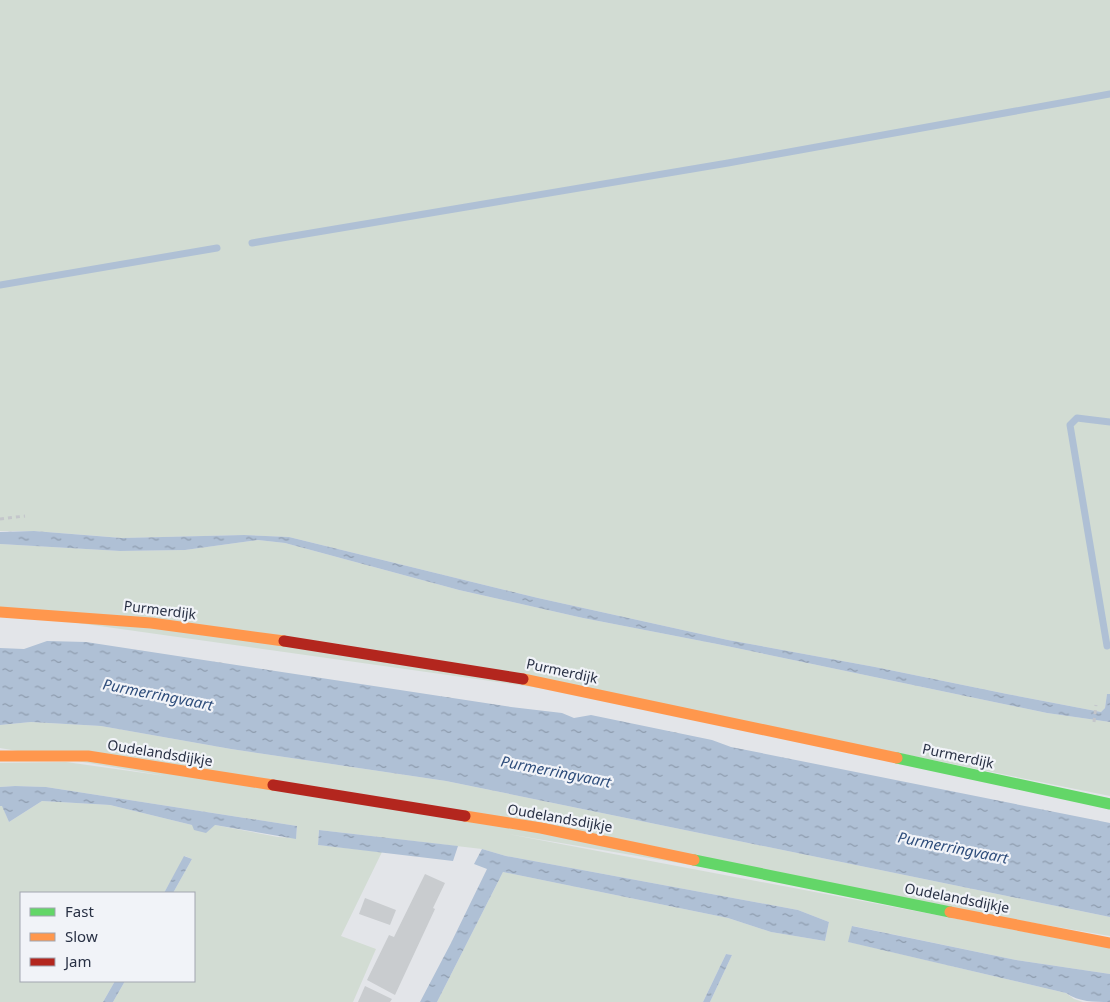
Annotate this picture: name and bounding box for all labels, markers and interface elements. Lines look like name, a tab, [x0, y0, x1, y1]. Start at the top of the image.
street label: Purmerdijk	[123, 596, 198, 623]
street label: Purmerdijk	[525, 654, 600, 687]
water label: Purmerringvaart	[101, 674, 216, 715]
street label: Oudelandsdijkje	[106, 735, 214, 770]
street label: Purmerdijk	[921, 739, 996, 772]
water label: Purmerringvaart	[499, 751, 614, 792]
street label: Oudelandsdijkje	[506, 799, 614, 836]
water label: Purmerringvaart	[896, 827, 1011, 868]
street label: Oudelandsdijkje	[903, 878, 1011, 917]
legend	[20, 892, 195, 982]
text: Fast	[65, 901, 94, 921]
text: Slow	[65, 926, 98, 946]
text: Jam	[63, 951, 92, 971]

